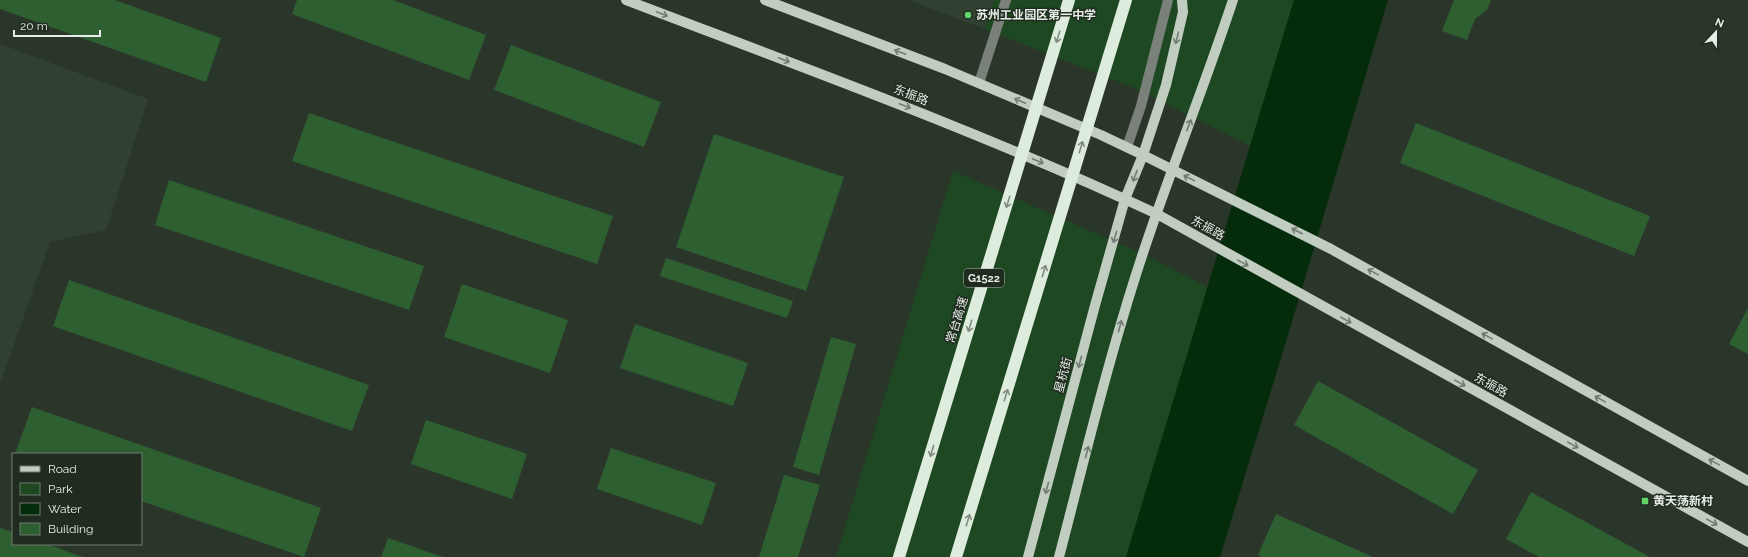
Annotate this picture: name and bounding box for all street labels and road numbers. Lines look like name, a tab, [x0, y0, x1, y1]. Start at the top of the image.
street label: 东振路	[892, 82, 930, 108]
street label: 东振路	[1189, 213, 1227, 243]
road number: G1522	[964, 269, 1004, 287]
street label: 常台高速	[943, 295, 971, 345]
street label: 星杭街	[1052, 356, 1074, 394]
street label: 东振路	[1472, 370, 1510, 400]

